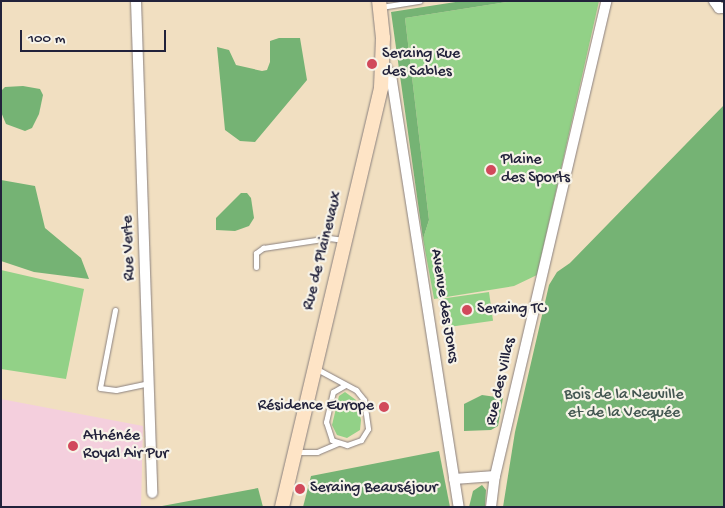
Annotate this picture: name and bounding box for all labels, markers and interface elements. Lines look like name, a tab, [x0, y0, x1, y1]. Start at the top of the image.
scale bar	[22, 20, 169, 52]
text: 100 m	[28, 30, 65, 48]
place label: Seraing Rue des Sables	[382, 45, 460, 83]
marker: Seraing Rue des Sables	[366, 58, 378, 70]
place label: Plaine des Sports	[501, 151, 570, 189]
marker: Plaine des Sports	[485, 164, 497, 176]
street label: Rue de Plainevaux	[300, 190, 348, 312]
street label: Rue Verte	[119, 215, 141, 281]
street label: Avenue des Joncs	[425, 248, 461, 364]
place label: Seraing TC	[477, 300, 546, 320]
marker: Seraing TC	[461, 304, 473, 316]
street label: Rue des Villas	[483, 336, 521, 428]
park label: Bois de la Neuville et de la Vecquée	[564, 386, 684, 424]
place label: Résidence Europe	[258, 397, 374, 417]
marker: Résidence Europe	[378, 401, 390, 413]
place label: Athénée Royal Air Pur	[83, 427, 168, 465]
marker: Athénée Royal Air Pur	[67, 440, 79, 452]
place label: Seraing Beauséjour	[310, 479, 437, 499]
marker: Seraing Beauséjour	[294, 483, 306, 495]

